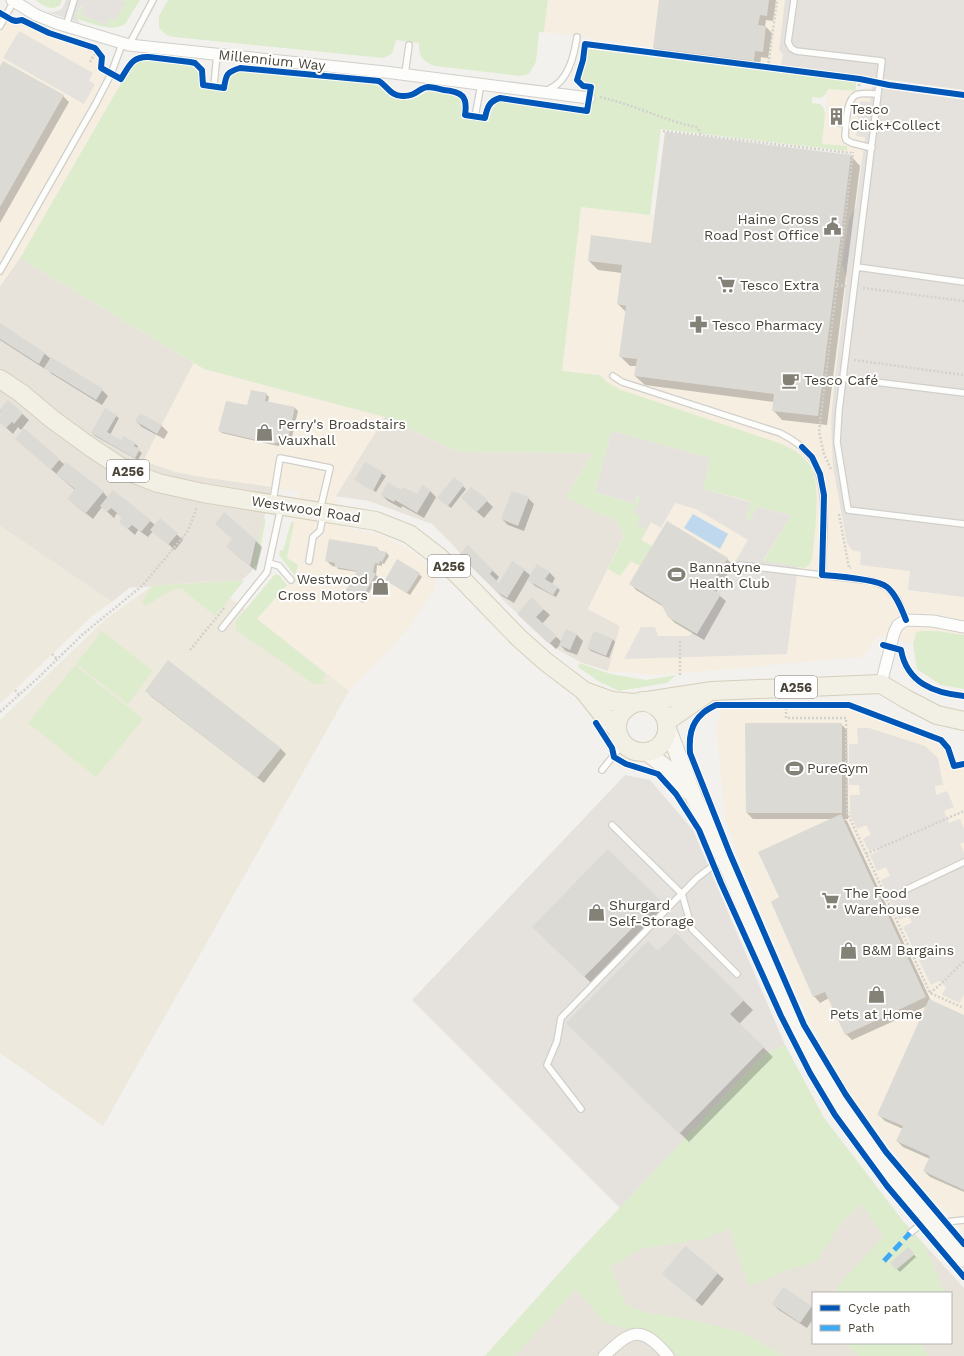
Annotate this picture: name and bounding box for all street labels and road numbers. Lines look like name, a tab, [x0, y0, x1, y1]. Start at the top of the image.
street label: Millennium Way	[218, 46, 327, 74]
road number: A256	[107, 460, 149, 482]
street label: Westwood Road	[250, 492, 362, 526]
road number: A256	[428, 555, 470, 577]
road number: A256	[775, 676, 817, 698]

